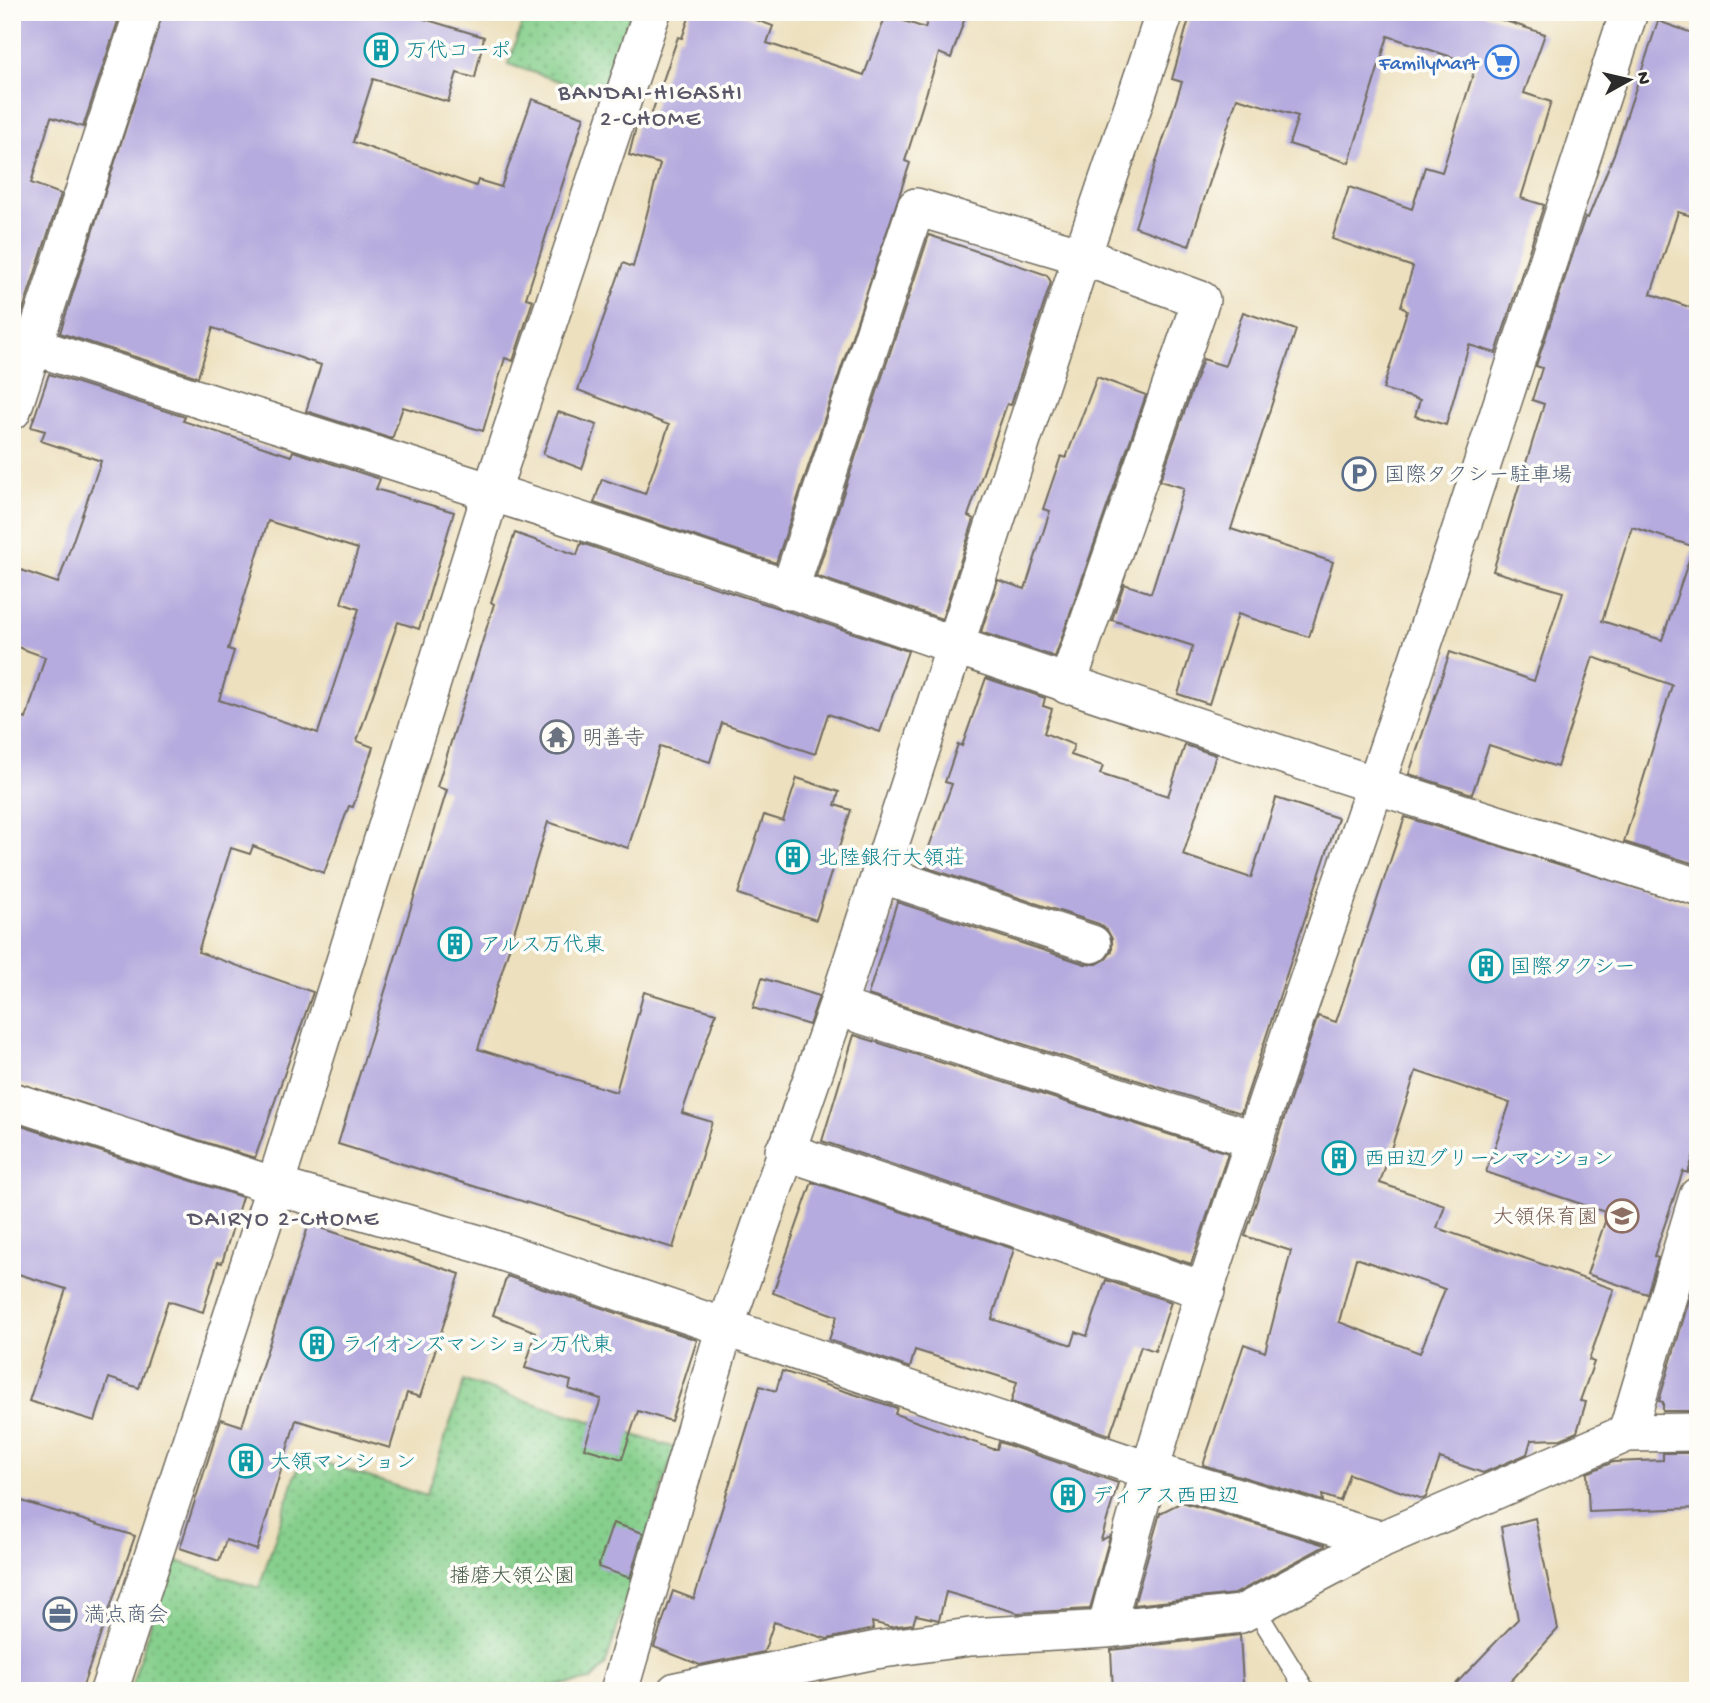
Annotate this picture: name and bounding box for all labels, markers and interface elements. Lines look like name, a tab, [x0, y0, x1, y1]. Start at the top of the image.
building icon: 万代コーポ	[362, 31, 400, 69]
place label: 万代コーポ	[406, 39, 511, 66]
supermarket icon: FamilyMart	[1483, 43, 1521, 81]
north arrow	[1594, 46, 1664, 116]
place label: FamilyMart	[1378, 53, 1480, 78]
text: N	[1630, 70, 1655, 86]
district label: BANDAI-HIGASHI 2-CHOME	[557, 81, 744, 134]
parking icon: 国際タクシー駐車場	[1340, 455, 1378, 493]
place label: 国際タクシー駐車場	[1384, 463, 1573, 490]
temple icon: 明善寺	[538, 718, 576, 756]
place label: 明善寺	[582, 727, 645, 753]
building icon: 北陸銀行大領荘	[774, 838, 812, 876]
place label: 北陸銀行大領荘	[818, 847, 965, 873]
building icon: アルス万代東	[436, 925, 474, 963]
place label: アルス万代東	[480, 933, 605, 960]
building icon: 国際タクシー	[1467, 947, 1505, 985]
place label: 国際タクシー	[1510, 956, 1636, 982]
building icon: 西田辺グリーンマンション	[1320, 1139, 1358, 1177]
place label: 西田辺グリーンマンション	[1364, 1148, 1614, 1174]
school or university icon: 大領保育園	[1603, 1197, 1641, 1235]
place label: 大領保育園	[1493, 1205, 1598, 1232]
district label: DAIRYO 2-CHOME	[186, 1207, 380, 1234]
building icon: ライオンズマンション万代東	[298, 1325, 336, 1363]
place label: ライオンズマンション万代東	[342, 1333, 612, 1360]
building icon: 大領マンション	[227, 1442, 265, 1480]
place label: 大領マンション	[270, 1451, 416, 1477]
building icon: ディアス西田辺	[1049, 1476, 1087, 1514]
place label: ディアス西田辺	[1092, 1485, 1239, 1511]
park label: 播磨大領公園	[449, 1564, 575, 1591]
office icon: 満点商会	[41, 1595, 79, 1633]
place label: 満点商会	[84, 1603, 168, 1630]

